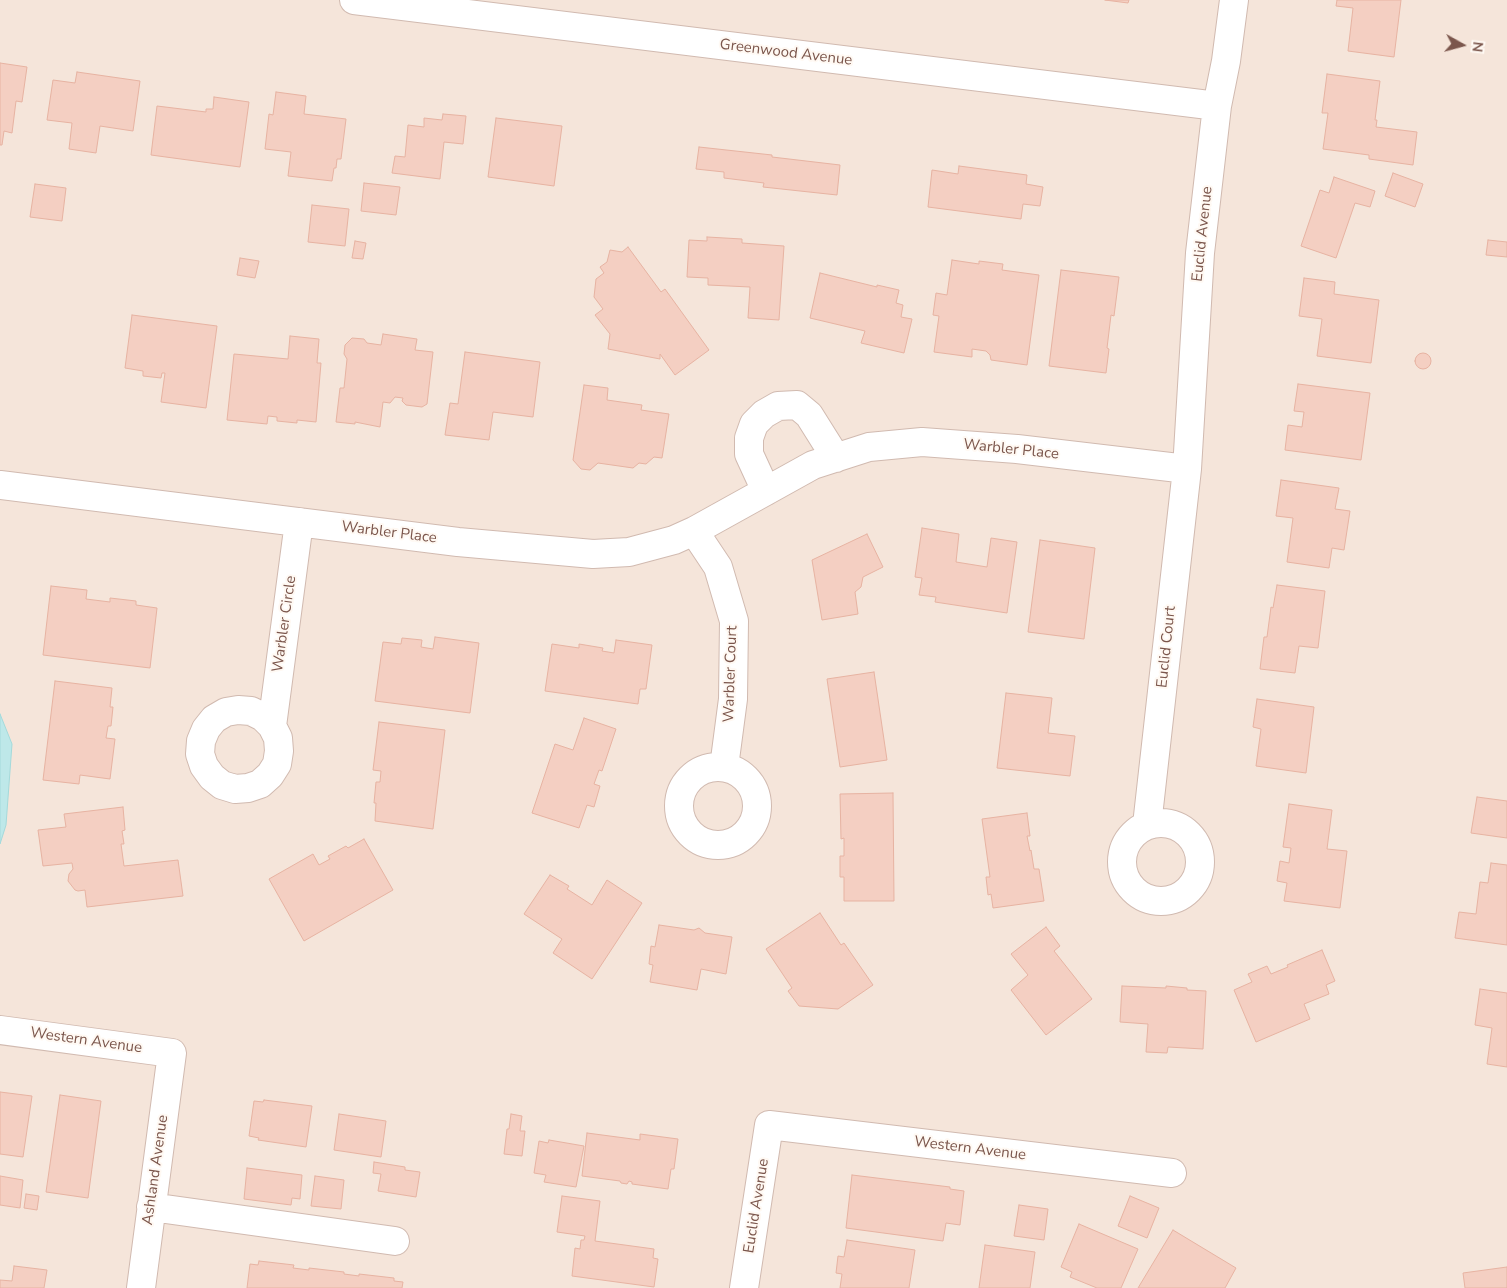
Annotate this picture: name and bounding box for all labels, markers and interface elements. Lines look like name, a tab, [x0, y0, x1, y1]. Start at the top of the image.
north arrow	[1437, 20, 1487, 70]
street label: Greenwood Avenue	[719, 36, 853, 70]
text: N	[1467, 41, 1487, 53]
street label: Euclid Avenue	[1189, 185, 1217, 283]
street label: Warbler Place	[962, 436, 1060, 464]
street label: Warbler Place	[340, 518, 438, 548]
street label: Warbler Circle	[269, 575, 301, 673]
street label: Euclid Court	[1154, 605, 1180, 689]
street label: Warbler Court	[720, 625, 742, 723]
street label: Western Avenue	[29, 1024, 143, 1058]
street label: Ashland Avenue	[139, 1114, 173, 1226]
street label: Western Avenue	[913, 1133, 1027, 1165]
street label: Euclid Avenue	[741, 1157, 773, 1255]

